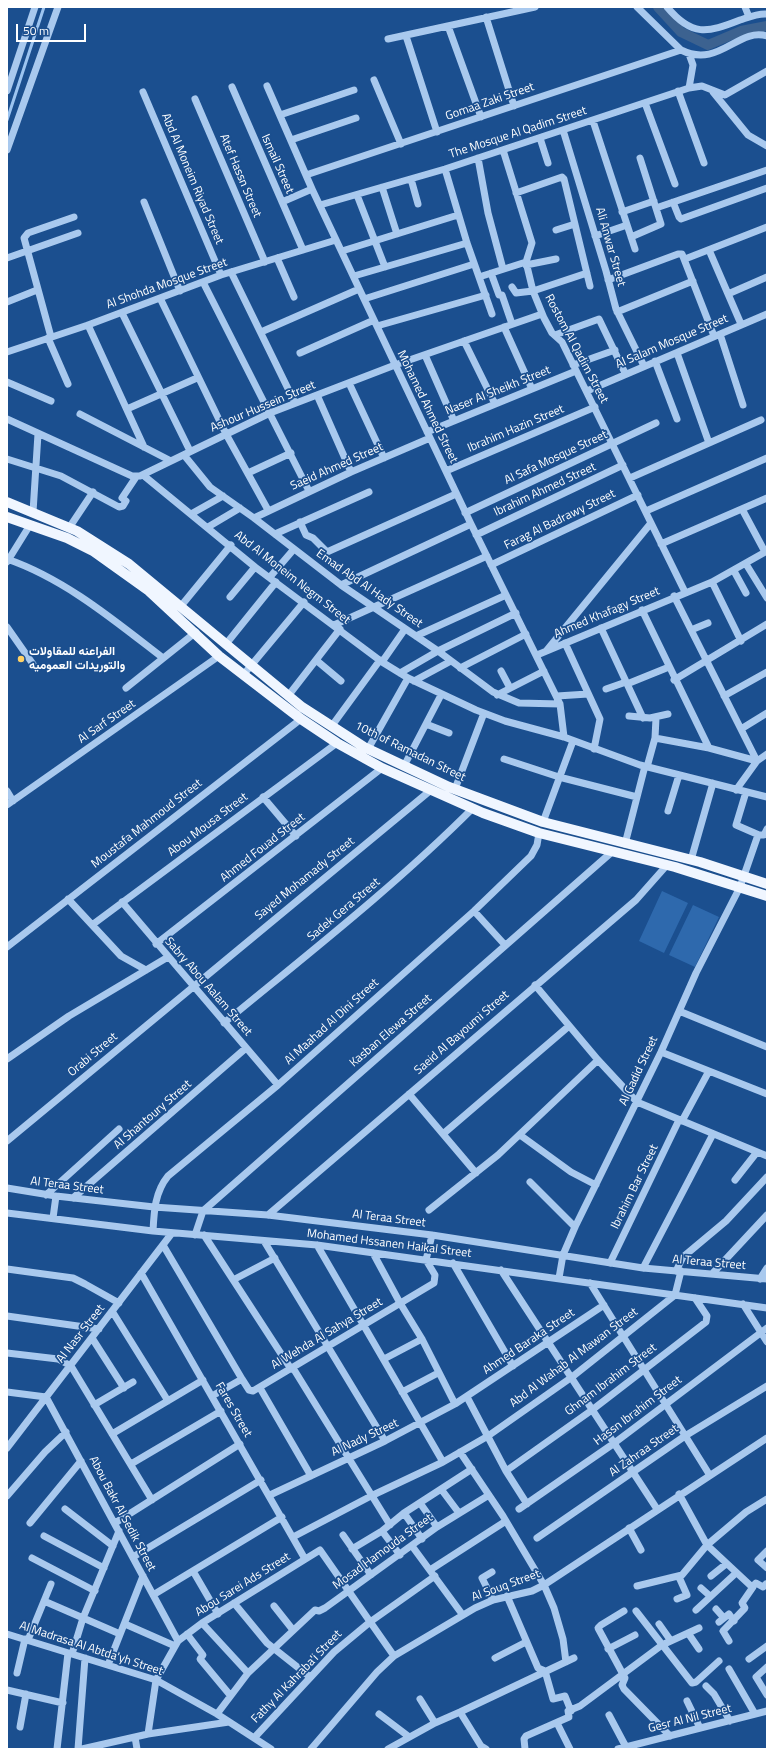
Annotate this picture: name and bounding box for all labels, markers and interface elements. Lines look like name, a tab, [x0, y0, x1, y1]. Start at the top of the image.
scale bar	[18, 16, 88, 42]
text: 50 m	[23, 21, 49, 40]
street label: Gomaa Zaki Street	[444, 80, 536, 124]
street label: The Mosque Al Qadim Street	[447, 104, 589, 162]
street label: Abd Al Moneim Riyad Street	[158, 111, 226, 247]
street label: Atef Hassn Street	[216, 132, 264, 220]
street label: Ismail Street	[257, 132, 297, 196]
street label: Ali Anwar Street	[592, 206, 628, 288]
street label: Al Shohda Mosque Street	[105, 255, 229, 313]
street label: Rostom Al Qadim Street	[541, 292, 611, 406]
street label: Al Salam Mosque Street	[614, 312, 730, 372]
street label: Mohamed Ahmed Street	[393, 348, 461, 466]
street label: Naser Al Sheikh Street	[443, 363, 553, 419]
street label: Ashour Hussein Street	[208, 378, 318, 436]
street label: Ibrahim Hazin Street	[466, 402, 566, 456]
street label: Al Safa Mosque Street	[502, 428, 610, 488]
street label: Saeid Ahmed Street	[288, 440, 386, 494]
street label: Ibrahim Ahmed Street	[492, 460, 598, 520]
street label: Farag Al Badrawy Street	[502, 487, 618, 553]
street label: Abd Al Moneim Negm Street	[231, 528, 353, 628]
street label: Emad Abd Al Hady Street	[313, 547, 425, 631]
street label: Ahmed Khafagy Street	[552, 584, 662, 642]
place label: الفراعنه للمقاولات والتوريدات العموميه	[29, 645, 125, 673]
marker: الفراعنه للمقاولات والتوريدات العموميه	[16, 654, 26, 664]
street label: Al Sarf Street	[76, 697, 138, 747]
street label: 10th of Ramadan Street	[352, 719, 468, 785]
street label: Moustafa Mahmoud Street	[89, 776, 205, 872]
street label: Abou Mousa Street	[165, 790, 251, 860]
street label: Ahmed Fouad Street	[218, 810, 308, 886]
street label: Sayed Mohamady Street	[252, 834, 358, 924]
street label: Sadek Gera Street	[305, 875, 383, 945]
street label: Sabry Abou Aalam Street	[161, 935, 255, 1039]
street label: Al Maahad Al Dini Street	[282, 976, 382, 1068]
street label: Saeid Al Bayoumi Street	[412, 988, 512, 1078]
street label: Kasban Elewa Street	[347, 991, 435, 1071]
street label: Orabi Street	[65, 1030, 121, 1080]
street label: Al Gadid Street	[617, 1034, 661, 1108]
street label: Al Shantoury Street	[111, 1077, 195, 1153]
street label: Ibrahim Bar Street	[608, 1142, 662, 1232]
street label: Al Teraa Street	[30, 1174, 104, 1198]
street label: Al Teraa Street	[352, 1207, 426, 1231]
street label: Mohamed Hssanen Haikal Street	[306, 1227, 472, 1261]
street label: Al Teraa Street	[672, 1253, 746, 1273]
street label: Al Wehda Al Sahya Street	[269, 1295, 385, 1373]
street label: Al Nasr Street	[54, 1302, 108, 1366]
street label: Abd Al Wahab Al Mawan Street	[507, 1305, 641, 1411]
street label: Ahmed Baraka Street	[480, 1306, 578, 1378]
street label: Ghnam Ibrahim Street	[562, 1341, 660, 1419]
street label: Hassn Ibrahim Street	[591, 1373, 685, 1449]
street label: Fares Street	[211, 1380, 255, 1440]
street label: Al Nady Street	[329, 1416, 401, 1460]
street label: Al Zahraa Street	[607, 1422, 681, 1480]
street label: Abou Bakr Al Sedik Street	[86, 1454, 158, 1574]
street label: Mosad Hamouda Street	[330, 1511, 436, 1593]
street label: Abou Sarei Ads Street	[193, 1550, 293, 1620]
street label: Al Souq Street	[470, 1567, 542, 1605]
street label: Al Madrasa Al Abtda'yh Street	[17, 1619, 165, 1679]
street label: Fathy Al Kahraba'i Street	[249, 1627, 345, 1727]
street label: Gesr Al Nil Street	[647, 1702, 733, 1736]

